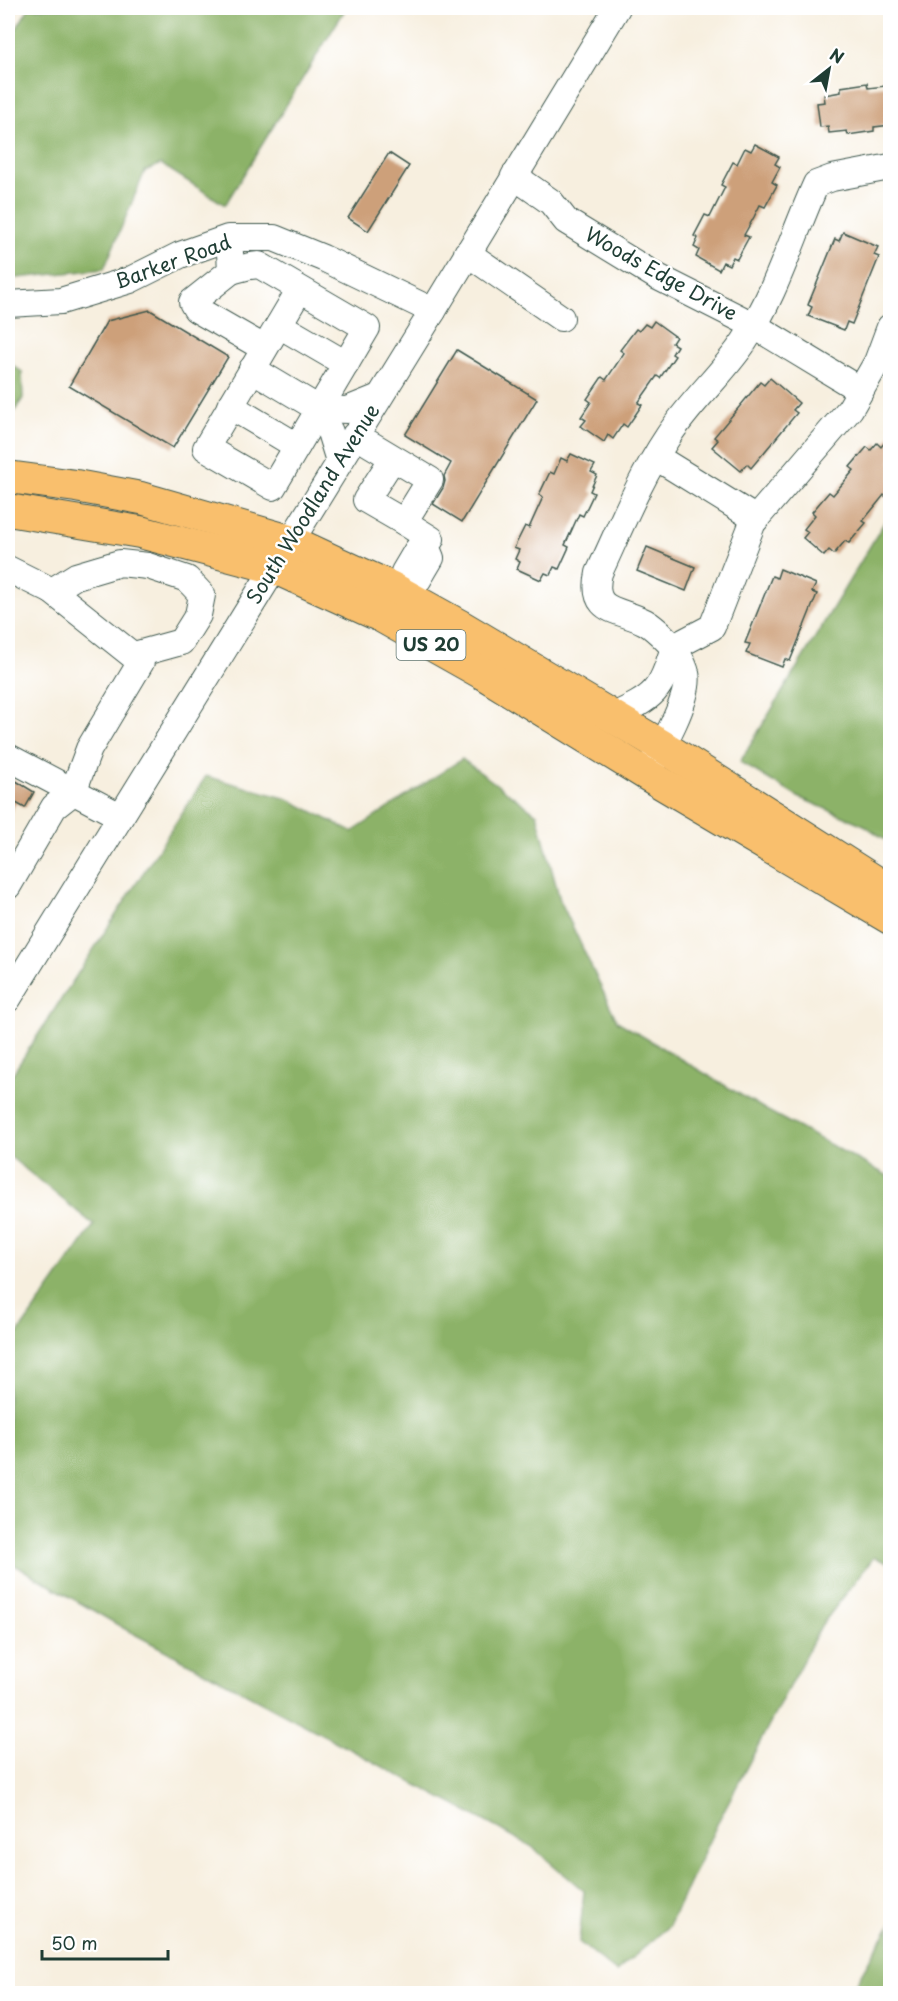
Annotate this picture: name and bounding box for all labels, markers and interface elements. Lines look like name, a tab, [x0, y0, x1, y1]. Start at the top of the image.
north arrow	[799, 39, 859, 99]
text: N	[826, 42, 849, 69]
street label: Woods Edge Drive	[580, 219, 743, 328]
street label: Barker Road	[110, 226, 235, 296]
street label: South Woodland Avenue	[238, 397, 386, 609]
road number: US 20	[396, 630, 466, 660]
scale bar	[42, 1923, 168, 1961]
text: 50 m	[51, 1929, 98, 1956]

